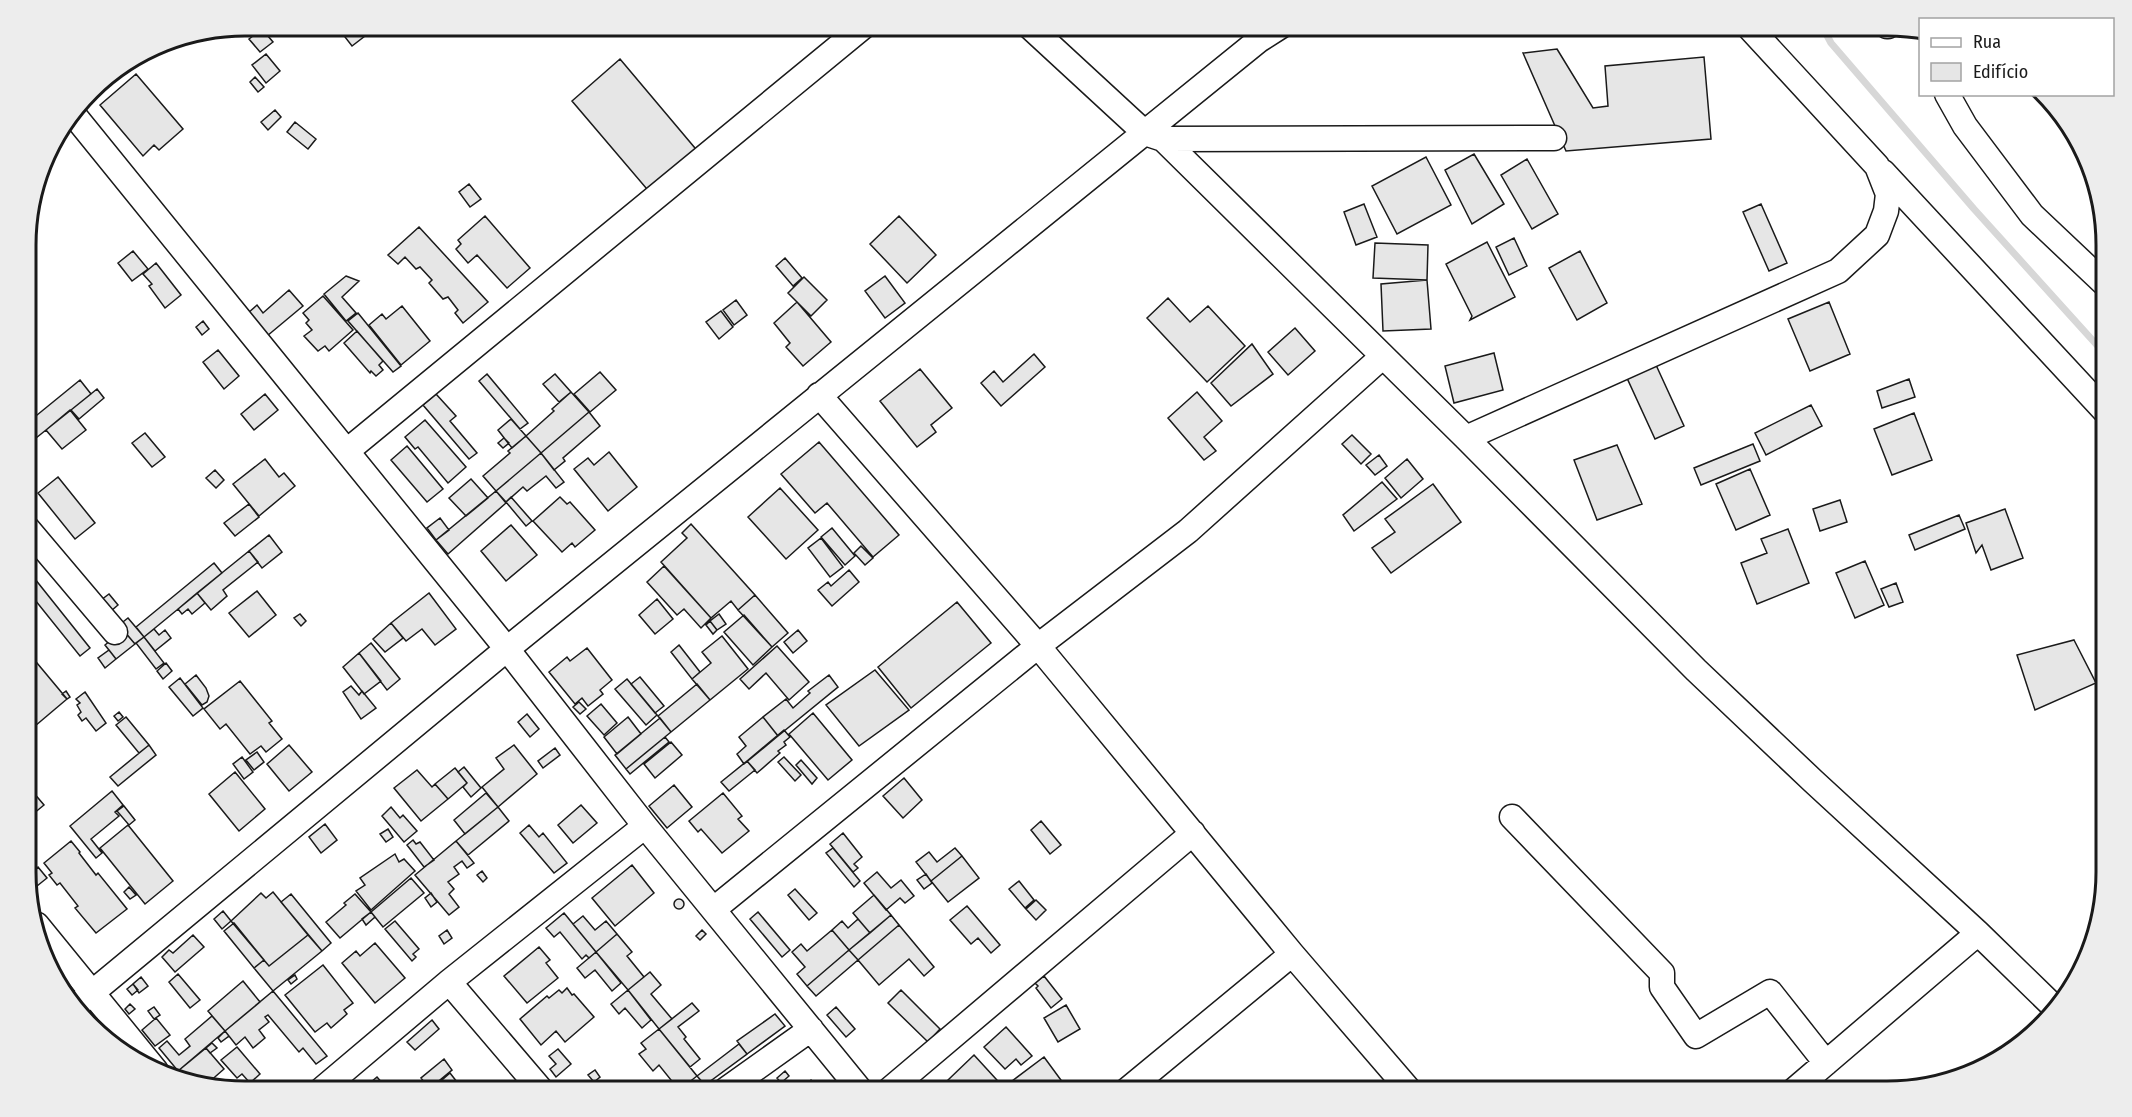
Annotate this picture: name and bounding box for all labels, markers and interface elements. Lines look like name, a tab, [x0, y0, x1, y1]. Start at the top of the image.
legend	[1919, 18, 2114, 96]
text: Rua	[1973, 31, 2001, 53]
text: Edifício	[1973, 61, 2028, 83]

